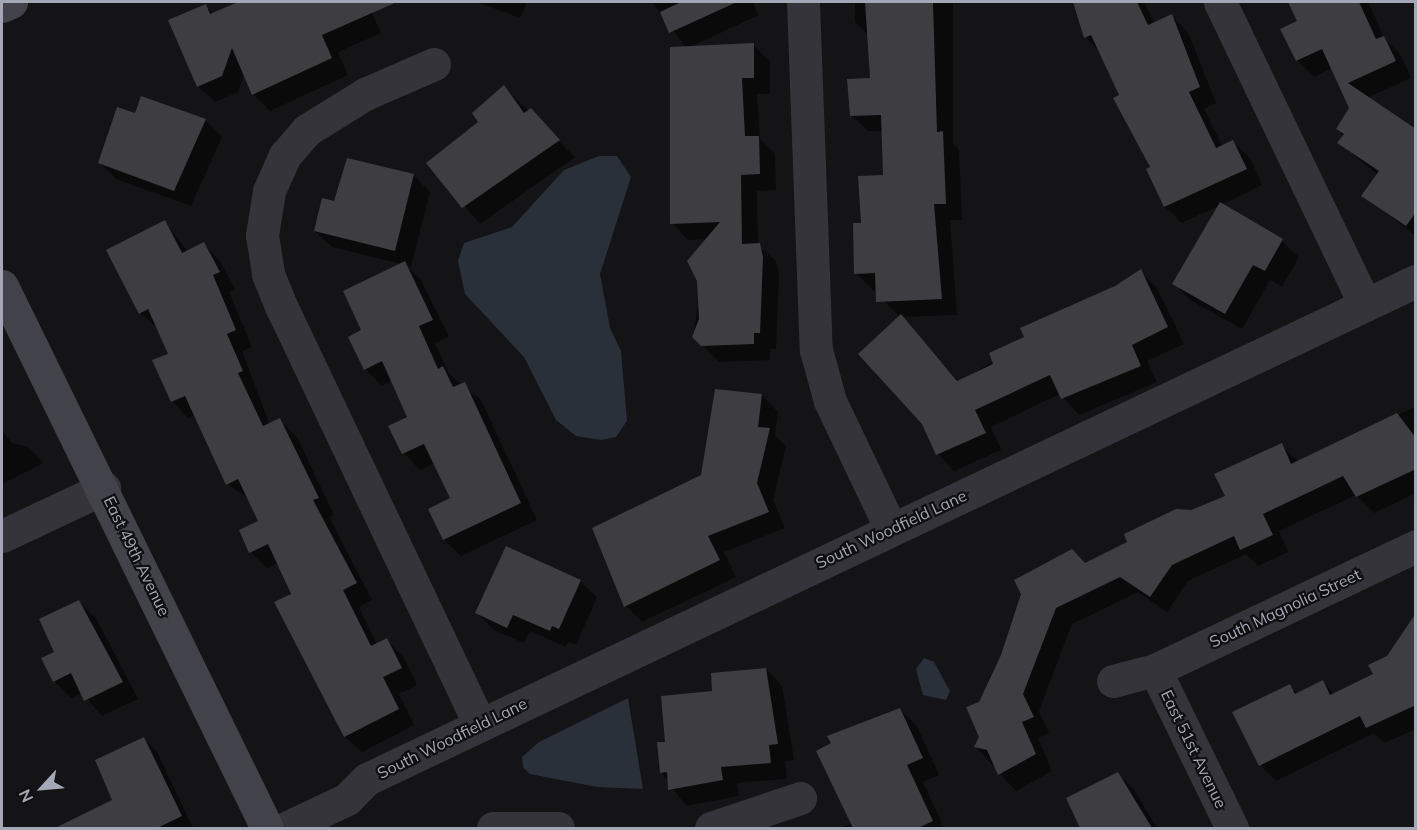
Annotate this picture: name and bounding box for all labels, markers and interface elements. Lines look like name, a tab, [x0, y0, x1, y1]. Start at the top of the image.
street label: South Woodfield Lane	[813, 486, 969, 572]
street label: East 49th Avenue	[100, 493, 174, 619]
street label: South Magnolia Street	[1206, 565, 1364, 651]
street label: East 51st Avenue	[1157, 687, 1231, 811]
street label: South Woodfield Lane	[374, 693, 530, 783]
north arrow	[12, 758, 72, 818]
text: N	[14, 786, 37, 806]

